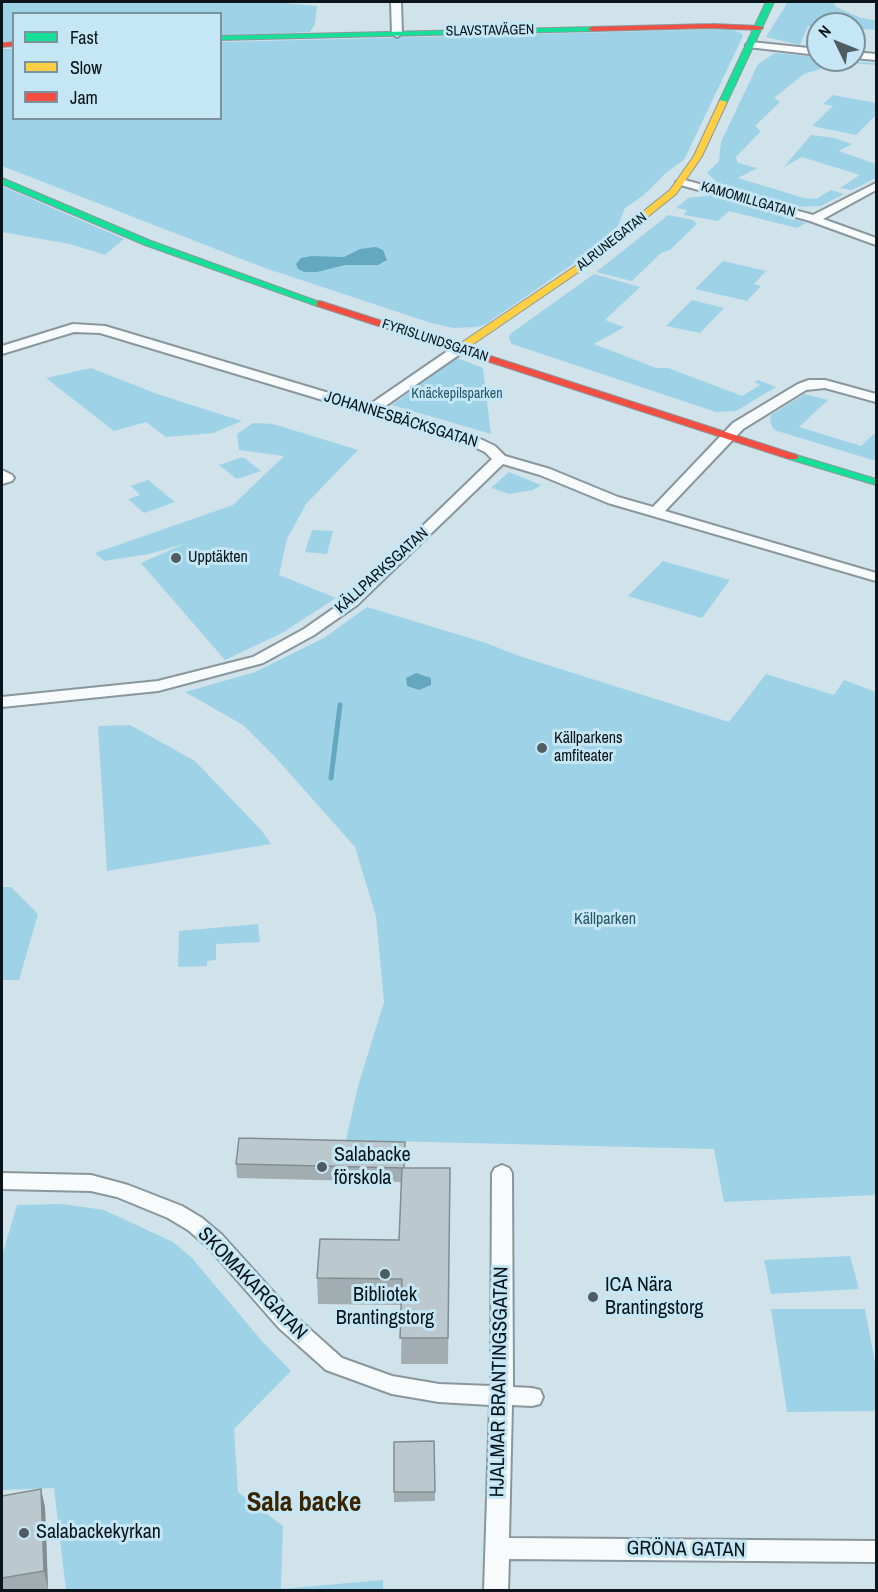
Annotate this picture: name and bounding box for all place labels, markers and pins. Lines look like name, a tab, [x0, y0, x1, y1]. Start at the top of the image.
place label: Upptäkten	[188, 548, 248, 568]
marker: Upptäkten	[169, 551, 183, 565]
place label: Källparkens amfiteater	[554, 729, 623, 767]
marker: Källparkens amfiteater	[535, 741, 549, 755]
place label: Salabacke förskola	[334, 1144, 411, 1191]
marker: Salabacke förskola	[315, 1160, 329, 1174]
marker: Bibliotek Brantingstorg	[378, 1267, 392, 1281]
place label: ICA Nära Brantingstorg	[605, 1274, 703, 1321]
place label: Bibliotek Brantingstorg	[336, 1284, 434, 1331]
marker: ICA Nära Brantingstorg	[586, 1290, 600, 1304]
place label: Salabackekyrkan	[36, 1521, 161, 1545]
marker: Salabackekyrkan	[17, 1526, 31, 1540]

